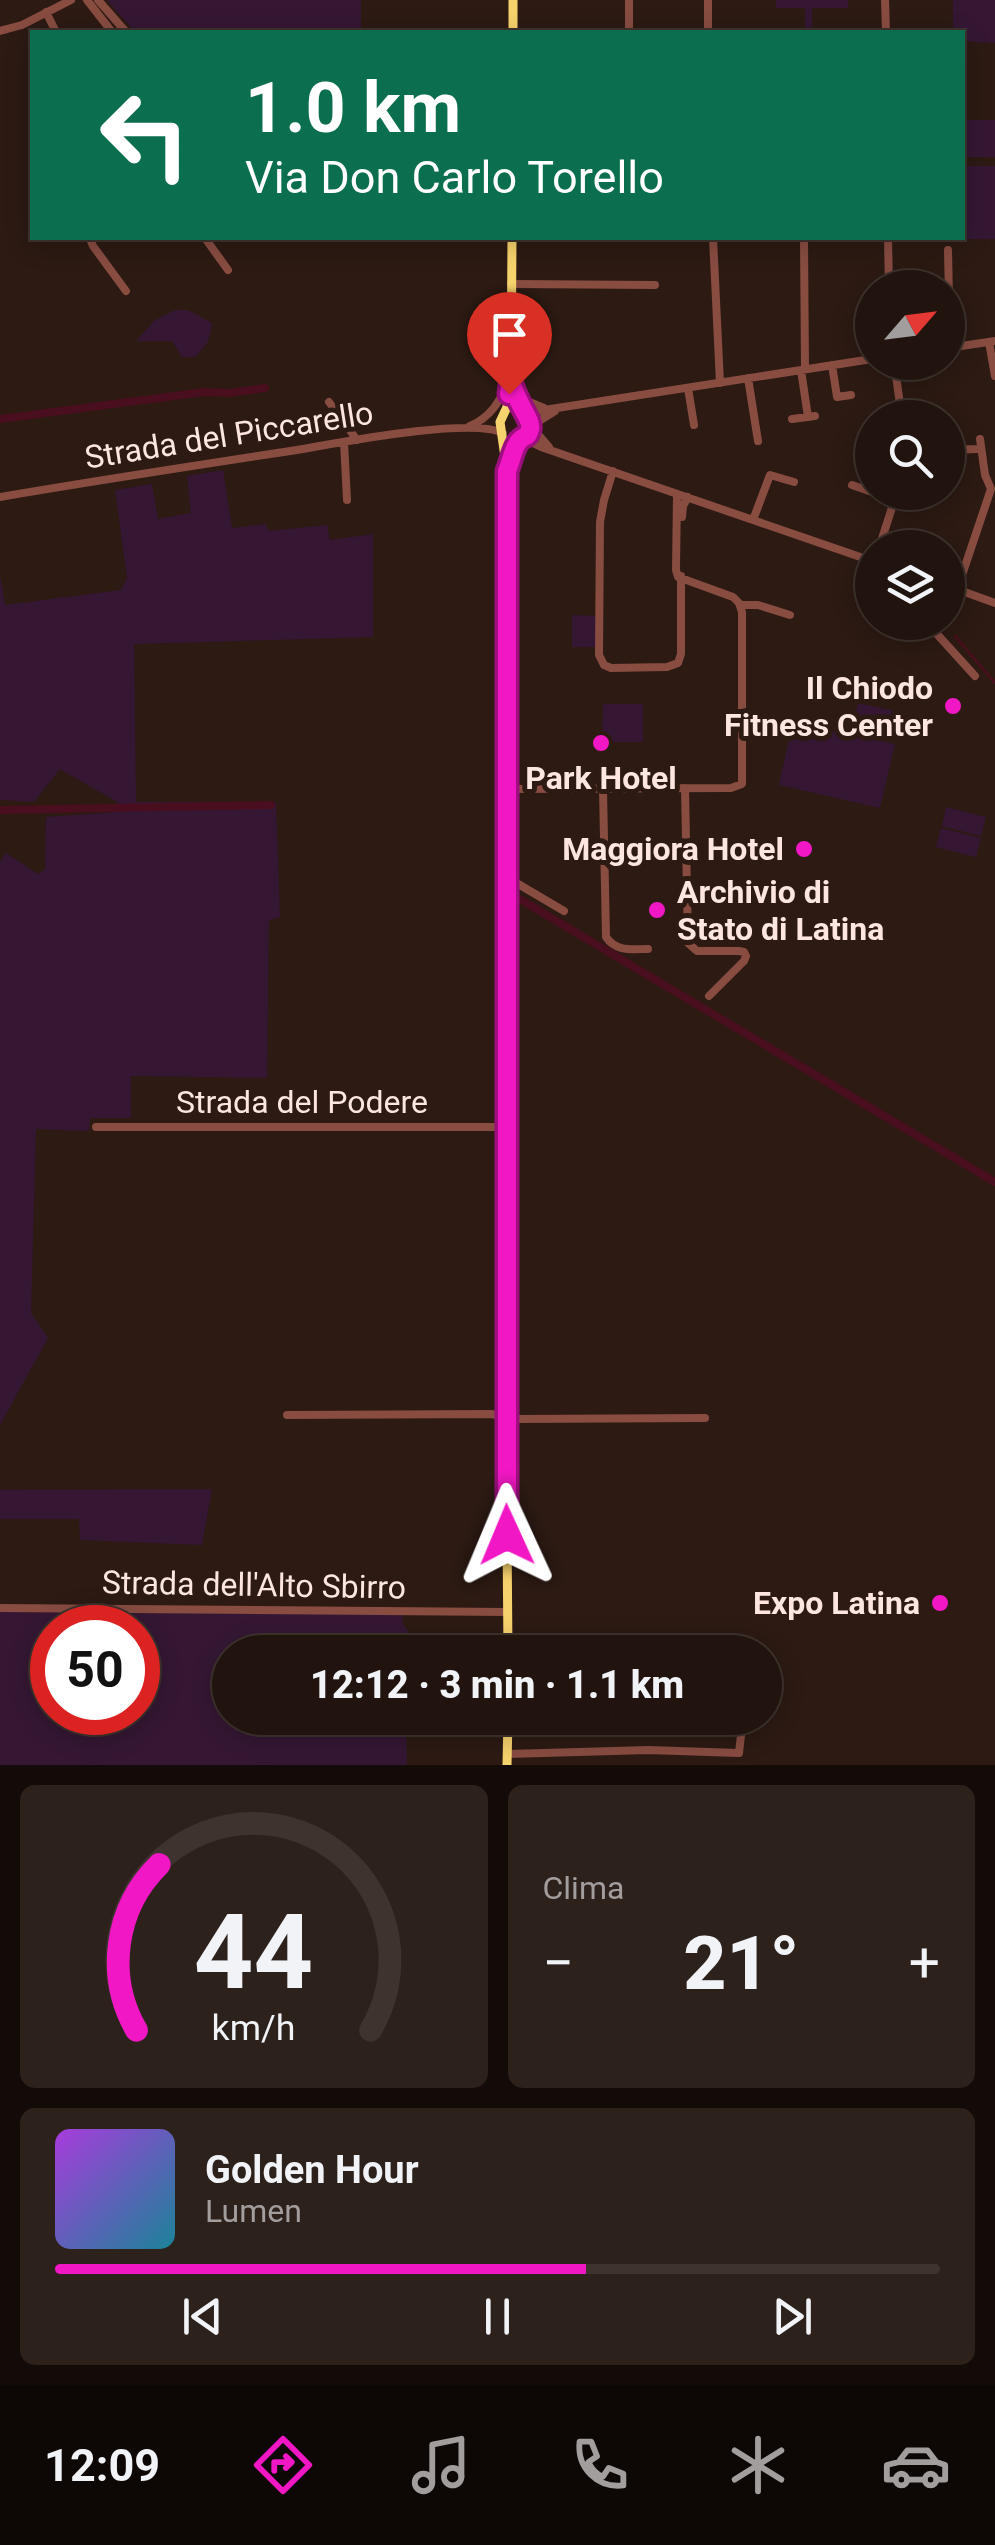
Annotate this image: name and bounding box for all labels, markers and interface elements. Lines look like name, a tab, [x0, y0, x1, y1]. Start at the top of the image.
text: 1.0 km	[245, 67, 461, 149]
icon: left	[80, 70, 210, 200]
text: Via Don Carlo Torello	[245, 151, 664, 204]
north arrow	[855, 270, 965, 380]
map controls	[855, 270, 965, 640]
pin	[467, 292, 552, 395]
icon: arrive	[482, 307, 537, 362]
street label: Strada del Piccarello	[82, 393, 376, 477]
button: search	[855, 400, 965, 510]
button: layers	[855, 530, 965, 640]
place label: Il Chiodo Fitness Center	[724, 669, 933, 744]
marker: Il Chiodo Fitness Center	[942, 695, 964, 717]
marker: Park Hotel	[590, 732, 612, 754]
place label: Park Hotel	[525, 759, 677, 797]
place label: Maggiora Hotel	[562, 830, 784, 868]
marker: Maggiora Hotel	[793, 838, 815, 860]
place label: Archivio di Stato di Latina	[677, 873, 884, 948]
marker: Archivio di Stato di Latina	[646, 899, 668, 921]
street label: Strada del Podere	[176, 1083, 428, 1121]
position arrow	[455, 1483, 559, 1587]
street label: Strada dell'Alto Sbirro	[102, 1563, 406, 1607]
place label: Expo Latina	[753, 1584, 920, 1622]
marker: Expo Latina	[929, 1592, 951, 1614]
speed limit sign: 50	[30, 1605, 160, 1735]
text: 12:12 · 3 min · 1.1 km	[310, 1663, 684, 1707]
text: Clima	[543, 1869, 624, 1907]
text: 44	[194, 1892, 313, 2013]
text: 21°	[683, 1919, 799, 2007]
text: −	[543, 1931, 574, 1995]
text: +	[909, 1931, 940, 1995]
text: km/h	[212, 2007, 296, 2049]
text: Golden Hour	[205, 2148, 419, 2192]
text: Lumen	[205, 2192, 302, 2230]
icon: previous	[175, 2289, 230, 2344]
icon: pause	[470, 2289, 525, 2344]
icon: next	[765, 2289, 820, 2344]
icon: directions	[248, 2430, 318, 2500]
icon: music	[406, 2430, 476, 2500]
icon: phone	[565, 2430, 635, 2500]
icon: climate	[723, 2430, 793, 2500]
icon: car	[881, 2430, 951, 2500]
text: 12:09	[44, 2439, 160, 2492]

